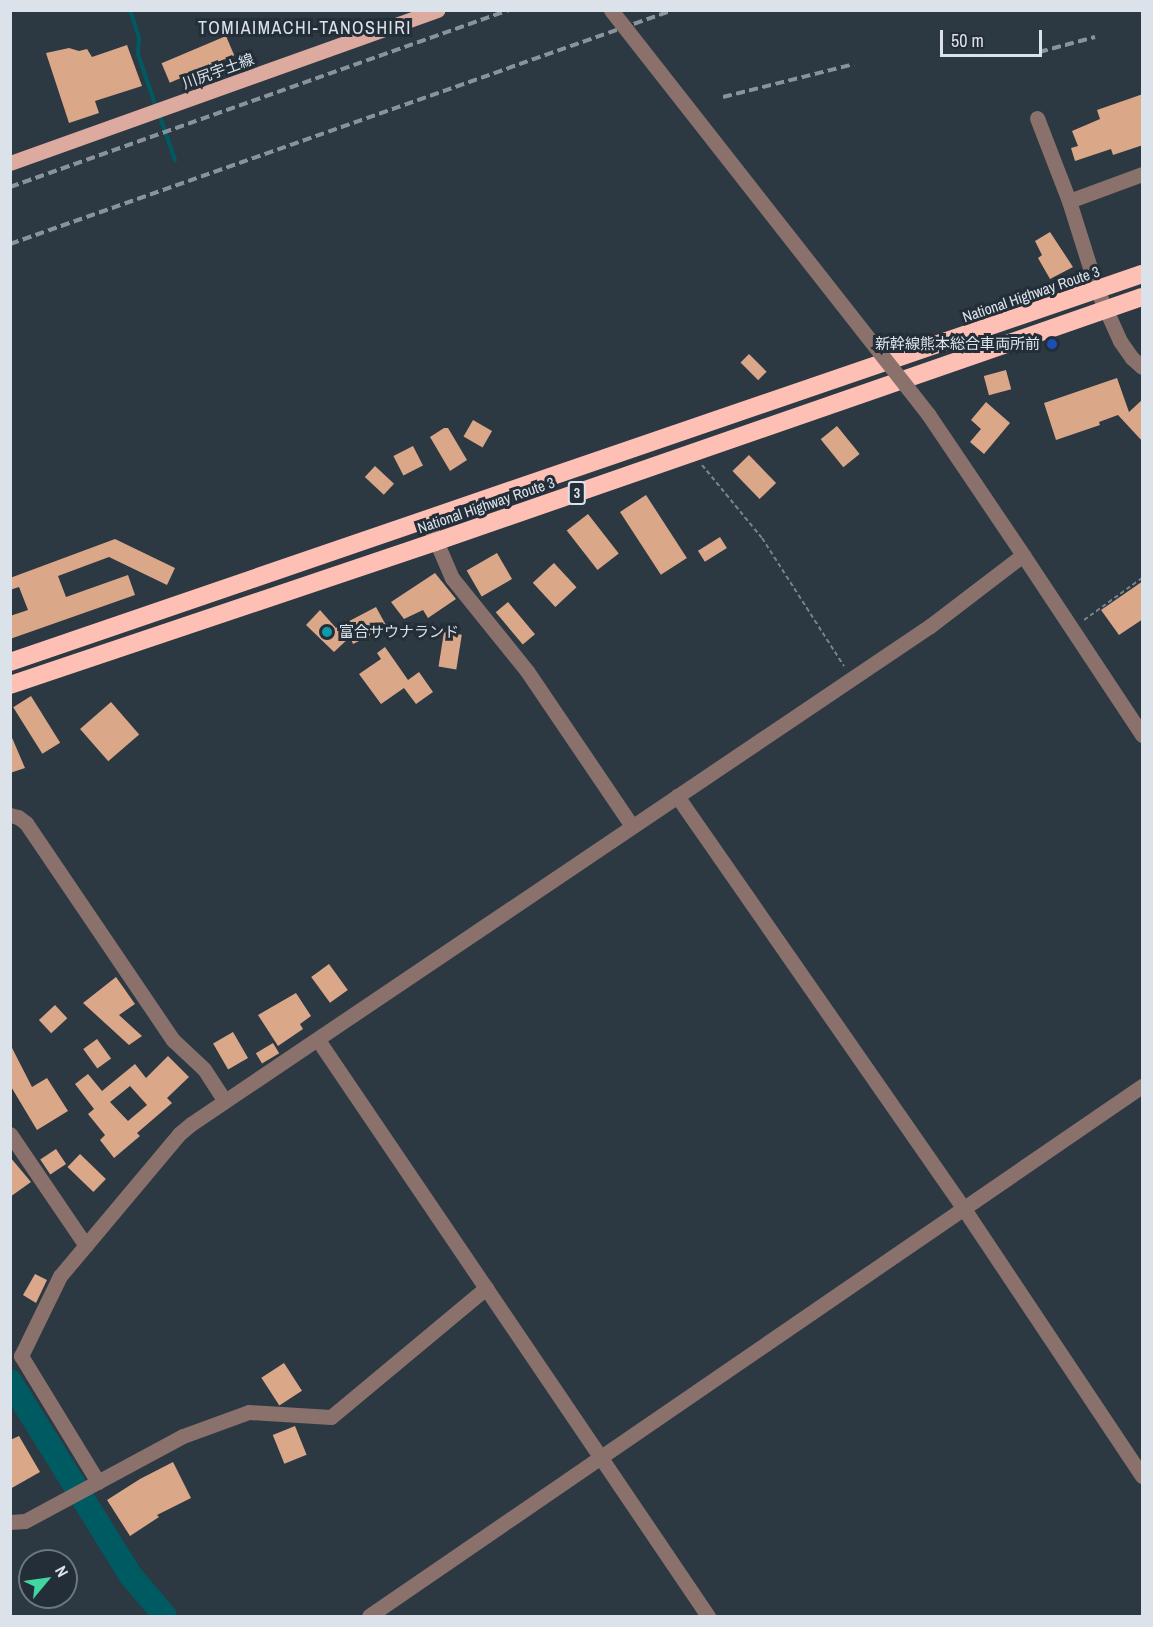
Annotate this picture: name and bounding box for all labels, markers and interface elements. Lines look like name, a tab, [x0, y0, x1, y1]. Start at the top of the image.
district label: TOMIAIMACHI-TANOSHIRI	[198, 17, 412, 39]
scale bar	[943, 18, 1045, 56]
text: 50 m	[951, 28, 984, 53]
street label: 川尻宇土線	[180, 50, 256, 92]
street label: National Highway Route 3	[960, 262, 1102, 326]
place label: 新幹線熊本総合車両所前	[875, 335, 1040, 353]
marker: 新幹線熊本総合車両所前	[1045, 337, 1059, 351]
street label: National Highway Route 3	[415, 473, 557, 537]
road number: 3	[566, 482, 588, 504]
place label: 富合サウナランド	[339, 623, 459, 641]
marker: 富合サウナランド	[320, 625, 334, 639]
north arrow	[18, 1549, 78, 1609]
text: N	[50, 1562, 74, 1581]

